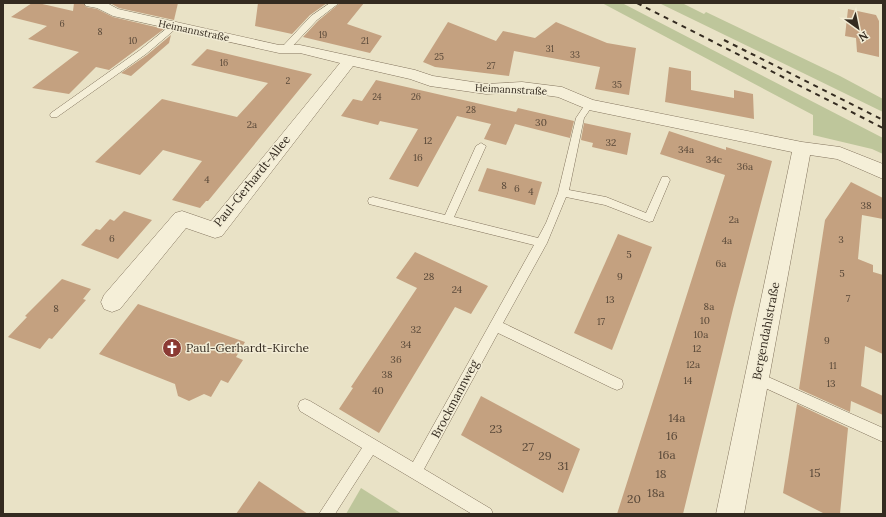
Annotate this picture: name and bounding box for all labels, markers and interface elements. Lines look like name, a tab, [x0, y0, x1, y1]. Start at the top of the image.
north arrow	[838, 8, 878, 48]
street label: Heimannstraße	[157, 17, 231, 44]
house number: 6	[59, 18, 65, 29]
house number: 8	[97, 26, 103, 37]
text: N	[856, 28, 871, 45]
house number: 19	[319, 29, 327, 40]
house number: 10	[129, 35, 138, 46]
house number: 21	[361, 35, 369, 46]
house number: 31	[546, 43, 554, 54]
house number: 33	[570, 49, 580, 60]
house number: 25	[434, 51, 444, 62]
house number: 16	[220, 57, 228, 68]
house number: 27	[487, 60, 495, 71]
house number: 2	[286, 75, 291, 86]
house number: 35	[612, 79, 622, 90]
street label: Heimannstraße	[475, 81, 548, 98]
house number: 24	[372, 91, 382, 102]
house number: 26	[411, 91, 421, 102]
house number: 28	[466, 104, 476, 115]
house number: 30	[535, 116, 547, 129]
house number: 2a	[247, 118, 257, 131]
street label: Paul-Gerhardt-Allee	[210, 132, 293, 229]
house number: 12	[423, 134, 433, 147]
house number: 32	[606, 136, 616, 149]
house number: 34a	[678, 143, 694, 156]
house number: 16	[413, 151, 423, 164]
house number: 34c	[706, 153, 722, 166]
house number: 36a	[737, 160, 753, 173]
house number: 4	[204, 173, 210, 186]
house number: 8	[501, 179, 507, 192]
house number: 6	[514, 182, 520, 195]
house number: 4	[528, 185, 534, 198]
house number: 38	[860, 199, 872, 212]
house number: 2a	[729, 213, 739, 226]
house number: 6	[109, 232, 115, 245]
house number: 3	[838, 233, 844, 246]
house number: 4a	[722, 234, 732, 247]
house number: 5	[626, 248, 632, 261]
house number: 6a	[716, 257, 726, 270]
house number: 5	[839, 267, 845, 280]
house number: 28	[424, 270, 435, 283]
house number: 9	[617, 270, 623, 283]
street label: Bergendahlstraße	[749, 280, 782, 381]
house number: 24	[452, 283, 463, 296]
house number: 7	[846, 292, 851, 305]
house number: 13	[605, 293, 615, 306]
house number: 8a	[704, 300, 714, 313]
house number: 8	[53, 302, 59, 315]
house number: 10	[700, 314, 710, 327]
house number: 17	[597, 315, 606, 328]
house number: 32	[411, 323, 421, 336]
house number: 10a	[693, 328, 709, 341]
house number: 9	[824, 334, 830, 347]
church icon: Paul-Gerhardt-Kirche	[161, 337, 183, 359]
house number: 34	[401, 338, 412, 351]
place label: Paul-Gerhardt-Kirche	[186, 340, 310, 355]
house number: 12	[692, 342, 702, 355]
house number: 36	[390, 353, 402, 366]
street label: Brockmannweg	[428, 357, 482, 440]
house number: 12a	[686, 358, 700, 371]
house number: 11	[829, 359, 837, 372]
house number: 38	[381, 368, 393, 381]
house number: 14	[683, 374, 693, 387]
house number: 13	[826, 377, 836, 390]
house number: 40	[372, 384, 384, 397]
house number: 14a	[668, 410, 686, 425]
house number: 23	[490, 421, 503, 436]
house number: 16	[666, 428, 678, 443]
house number: 27	[522, 439, 534, 454]
house number: 16a	[658, 447, 676, 462]
house number: 29	[538, 448, 552, 463]
house number: 31	[557, 458, 569, 473]
house number: 15	[810, 465, 820, 480]
house number: 18	[655, 466, 667, 481]
house number: 18a	[647, 485, 665, 500]
house number: 20	[627, 491, 641, 506]

